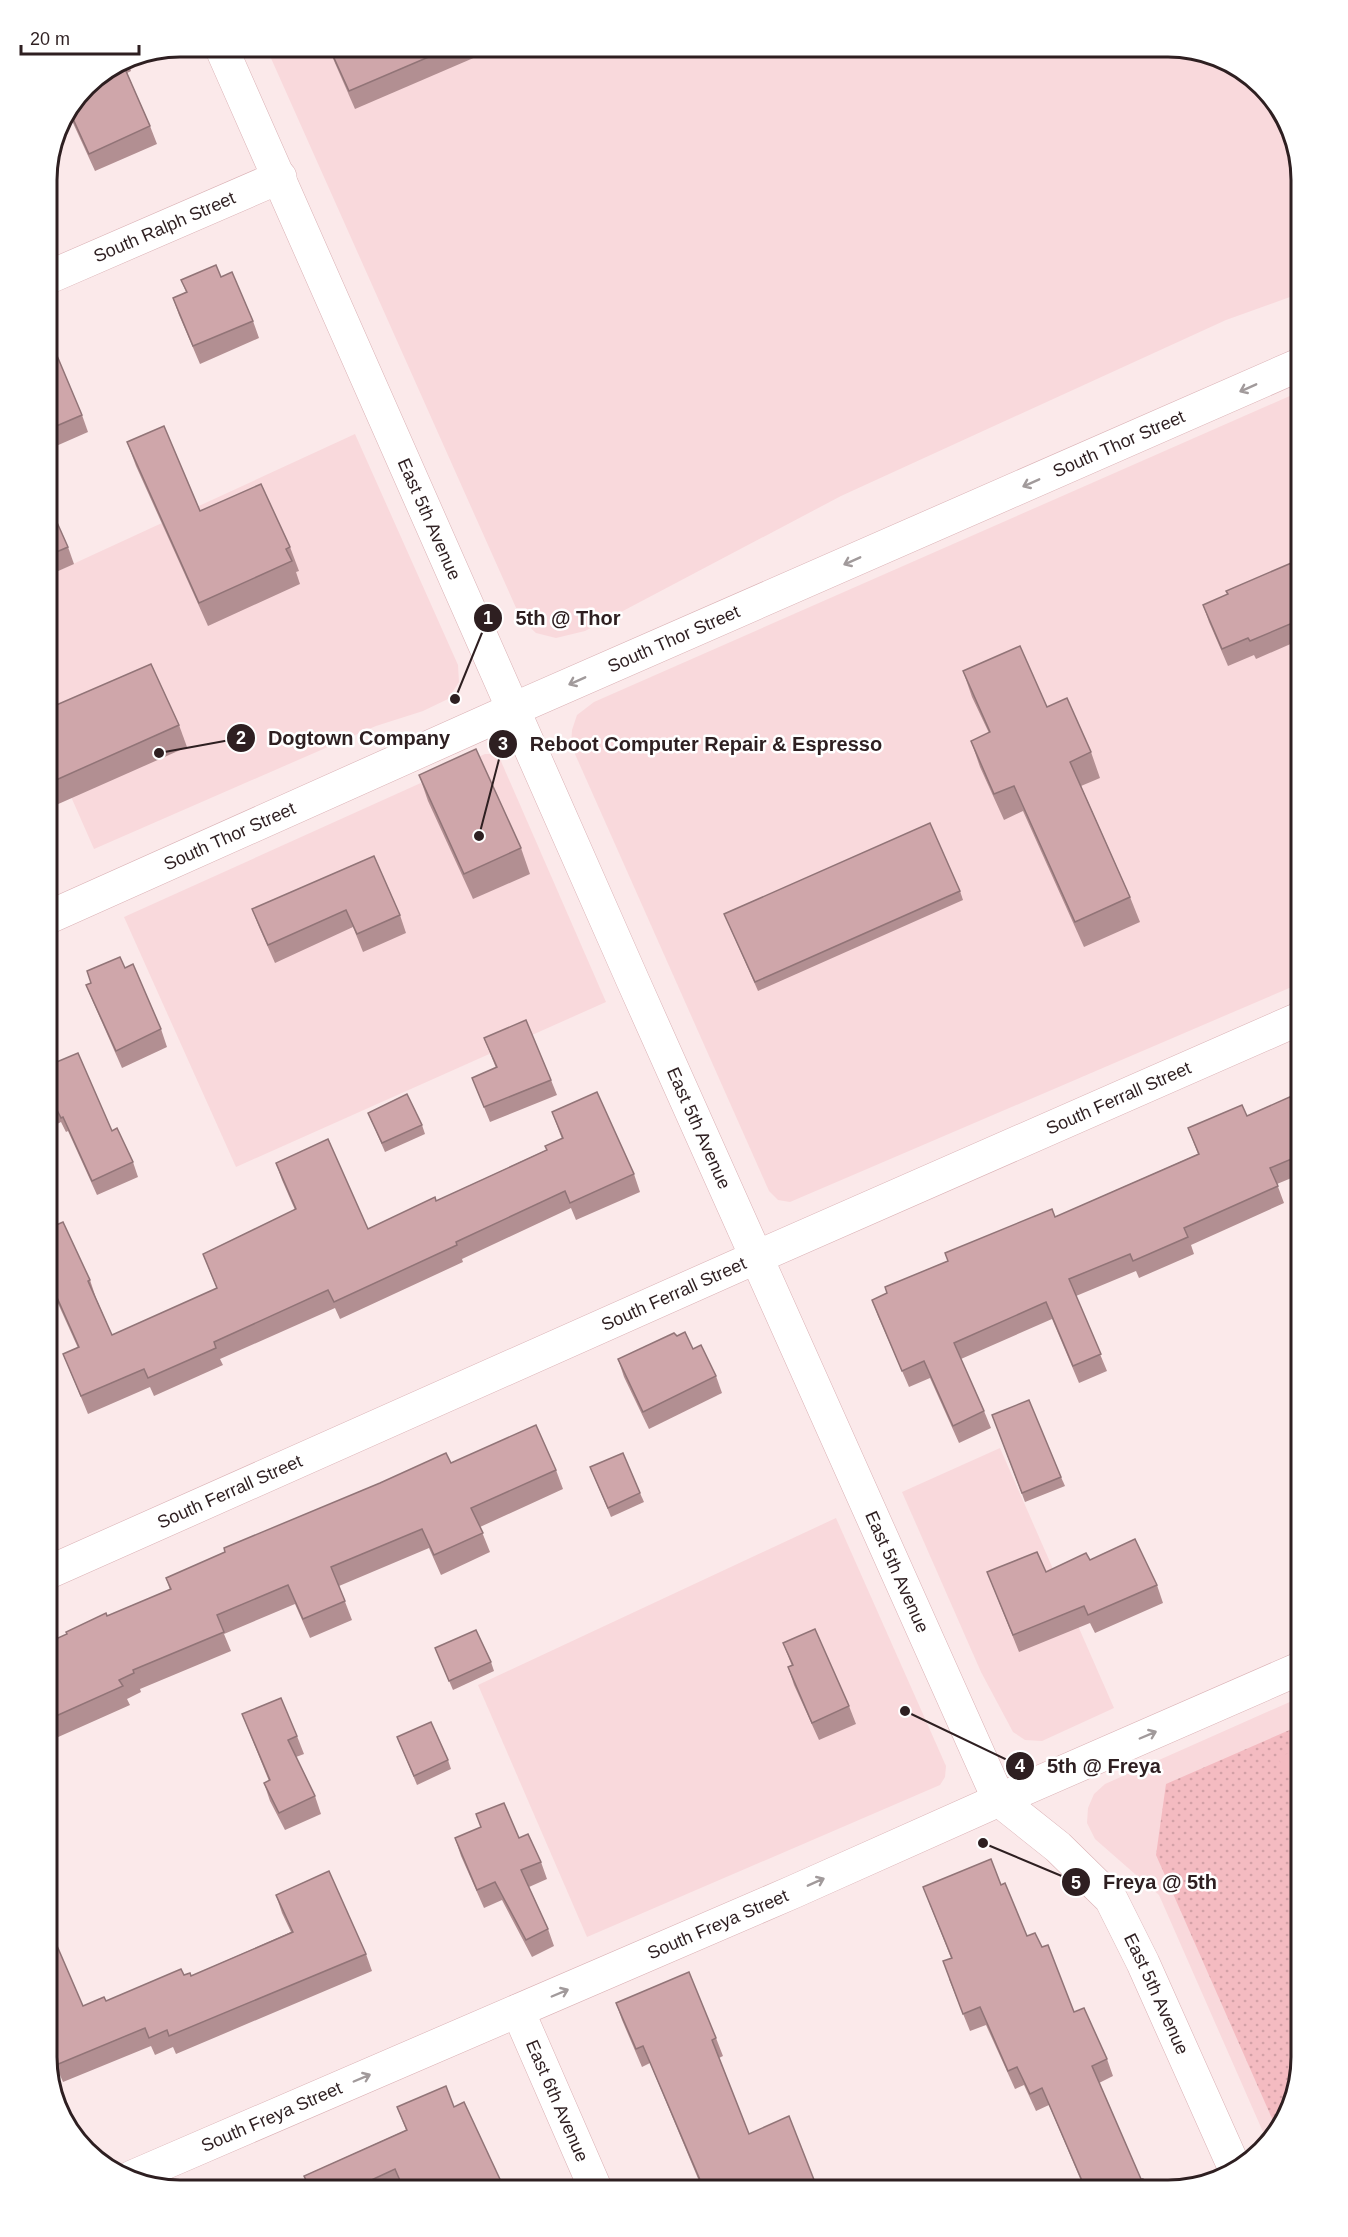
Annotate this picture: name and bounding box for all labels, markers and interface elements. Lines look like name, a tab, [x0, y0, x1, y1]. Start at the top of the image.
scale bar	[21, 18, 140, 56]
text: 20 m	[30, 29, 70, 49]
street label: South Ralph Street	[91, 188, 238, 267]
one-way arrow	[1239, 383, 1258, 394]
street label: South Thor Street	[1050, 406, 1188, 482]
street label: East 5th Avenue	[394, 455, 465, 583]
one-way arrow	[1022, 479, 1040, 490]
one-way arrow	[844, 556, 862, 568]
callout: 5th @ Thor	[473, 599, 632, 637]
street label: South Thor Street	[605, 601, 743, 677]
text: 5th @ Thor	[515, 607, 621, 629]
text: 1	[483, 608, 493, 628]
one-way arrow	[569, 676, 587, 687]
callout: Dogtown Company	[226, 719, 462, 757]
callout: Reboot Computer Repair & Espresso	[488, 725, 894, 763]
text: Dogtown Company	[268, 727, 451, 749]
text: 2	[236, 728, 246, 748]
text: Reboot Computer Repair & Espresso	[530, 733, 882, 755]
text: 3	[498, 734, 508, 754]
street label: South Thor Street	[161, 798, 298, 874]
street label: South Ferrall Street	[1043, 1058, 1194, 1139]
street label: East 5th Avenue	[663, 1064, 735, 1192]
street label: South Ferrall Street	[598, 1253, 749, 1335]
street label: South Ferrall Street	[154, 1451, 305, 1533]
street label: East 5th Avenue	[861, 1508, 933, 1636]
one-way arrow	[1139, 1729, 1157, 1740]
callout: 5th @ Freya	[1005, 1747, 1173, 1785]
text: 5th @ Freya	[1047, 1755, 1162, 1777]
text: 4	[1015, 1756, 1025, 1776]
callout: Freya @ 5th	[1061, 1863, 1229, 1901]
text: Freya @ 5th	[1103, 1871, 1217, 1893]
text: 5	[1071, 1873, 1081, 1893]
one-way arrow	[807, 1875, 825, 1887]
street label: South Freya Street	[644, 1885, 791, 1964]
street label: East 5th Avenue	[1120, 1930, 1193, 2058]
one-way arrow	[551, 1987, 569, 1998]
street label: East 6th Avenue	[522, 2037, 592, 2165]
one-way arrow	[352, 2072, 371, 2083]
street label: South Freya Street	[198, 2078, 345, 2156]

